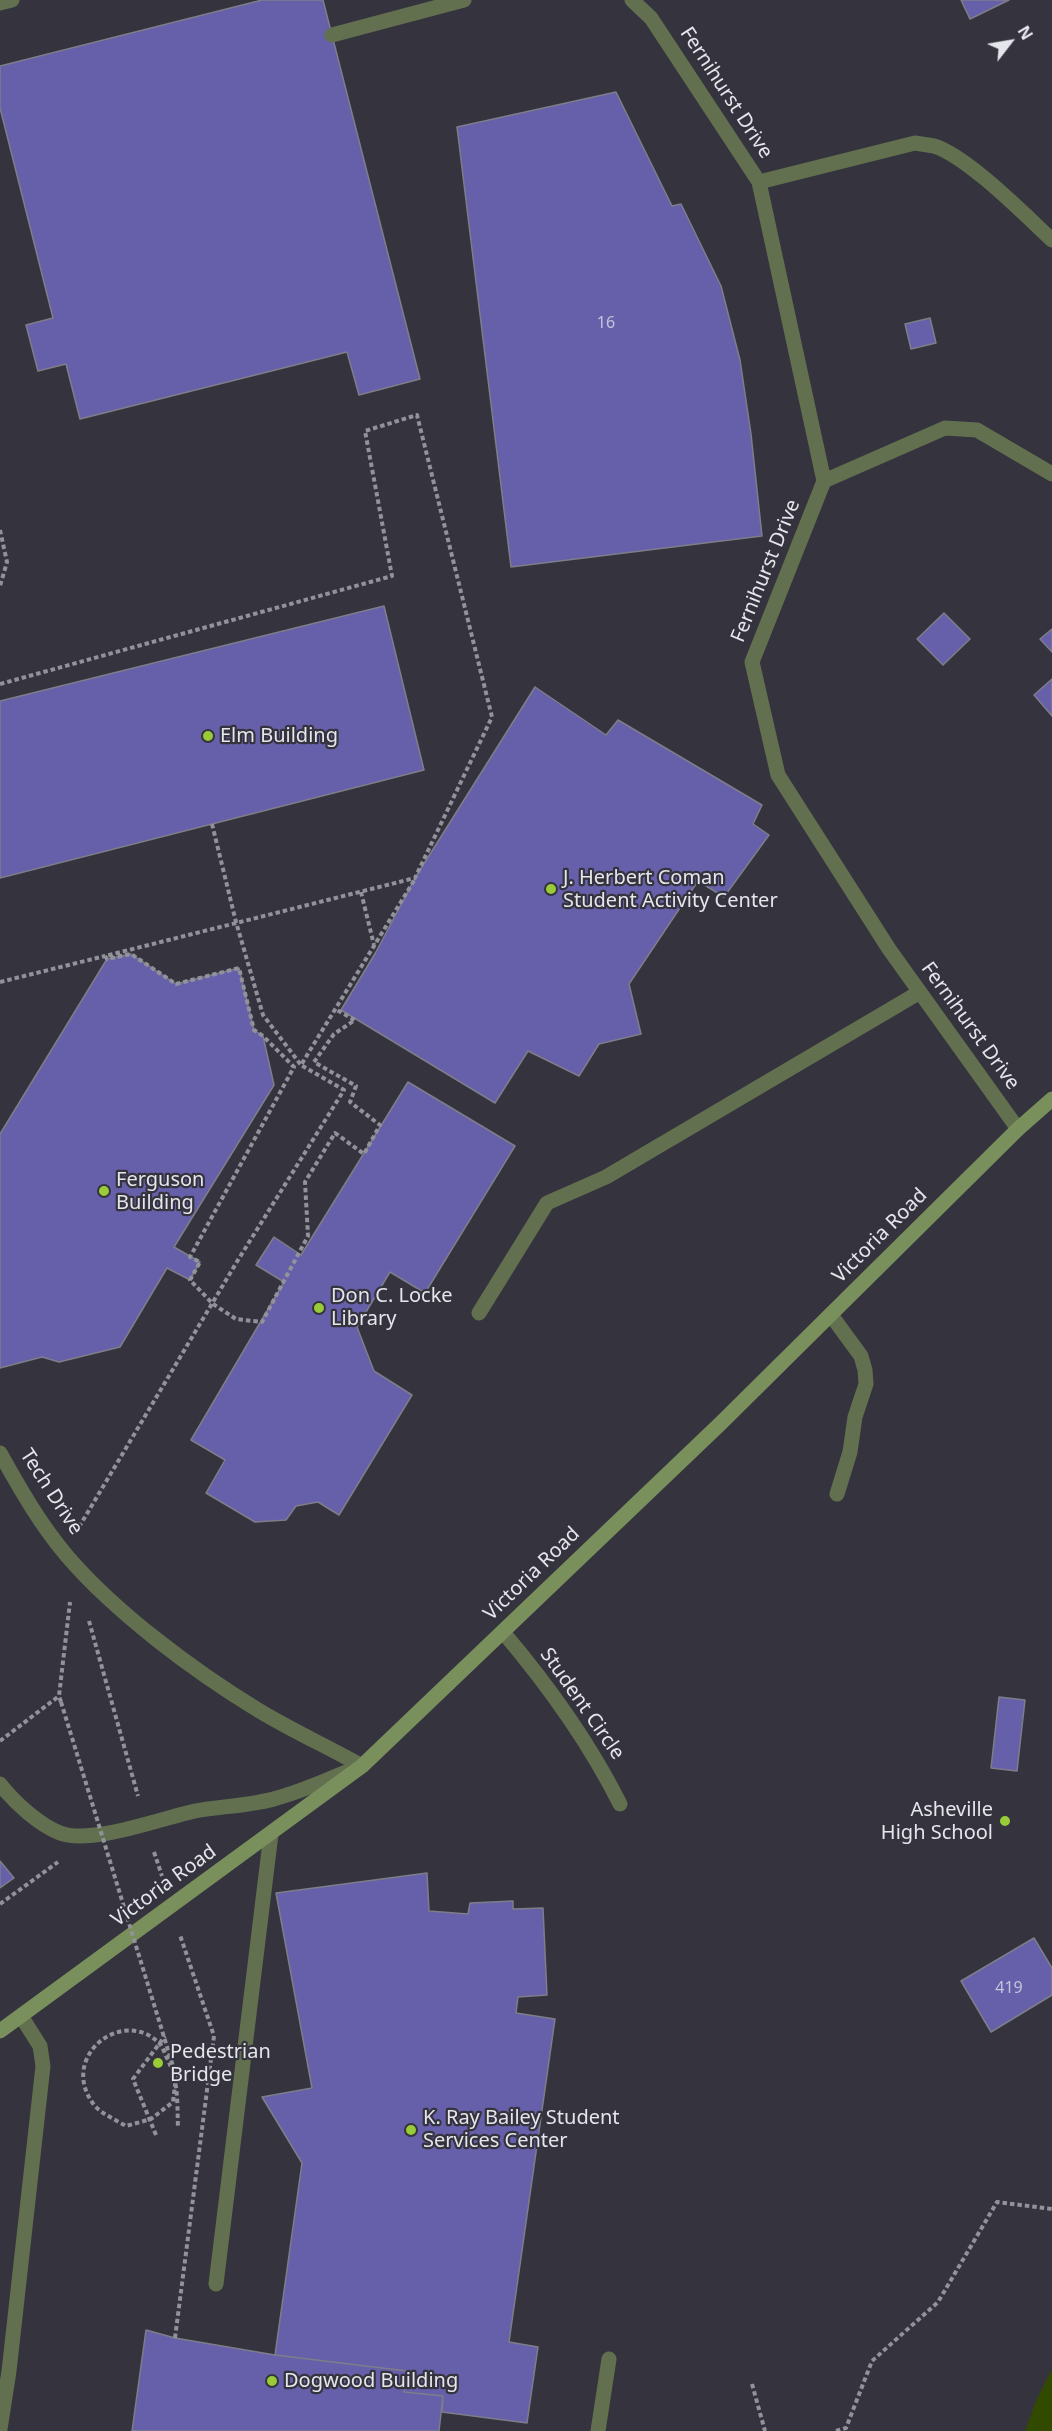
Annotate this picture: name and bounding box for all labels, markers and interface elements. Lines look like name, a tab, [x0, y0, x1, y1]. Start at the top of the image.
north arrow	[980, 12, 1040, 72]
text: N	[1013, 21, 1038, 44]
street label: Fernihurst Drive	[675, 23, 777, 163]
house number: 16	[597, 313, 615, 333]
street label: Fernihurst Drive	[726, 496, 806, 646]
place label: Elm Building	[220, 724, 338, 748]
marker: Elm Building	[201, 729, 215, 743]
place label: J. Herbert Coman Student Activity Center	[563, 866, 778, 913]
marker: J. Herbert Coman Student Activity Center	[544, 882, 558, 896]
street label: Fernihurst Drive	[916, 958, 1024, 1094]
place label: Ferguson Building	[116, 1168, 204, 1215]
marker: Ferguson Building	[97, 1184, 111, 1198]
street label: Victoria Road	[828, 1184, 932, 1288]
place label: Don C. Locke Library	[331, 1284, 453, 1331]
marker: Don C. Locke Library	[312, 1301, 326, 1315]
street label: Tech Drive	[14, 1445, 88, 1539]
street label: Victoria Road	[479, 1522, 585, 1626]
street label: Student Circle	[535, 1644, 629, 1764]
place label: Asheville High School	[881, 1798, 993, 1845]
marker: Asheville High School	[998, 1814, 1012, 1828]
street label: Victoria Road	[107, 1840, 221, 1932]
house number: 419	[995, 1978, 1023, 1998]
place label: Pedestrian Bridge	[170, 2040, 271, 2087]
marker: Pedestrian Bridge	[151, 2056, 165, 2070]
place label: K. Ray Bailey Student Services Center	[423, 2106, 620, 2153]
marker: K. Ray Bailey Student Services Center	[404, 2123, 418, 2137]
place label: Dogwood Building	[284, 2369, 458, 2393]
marker: Dogwood Building	[265, 2374, 279, 2388]

